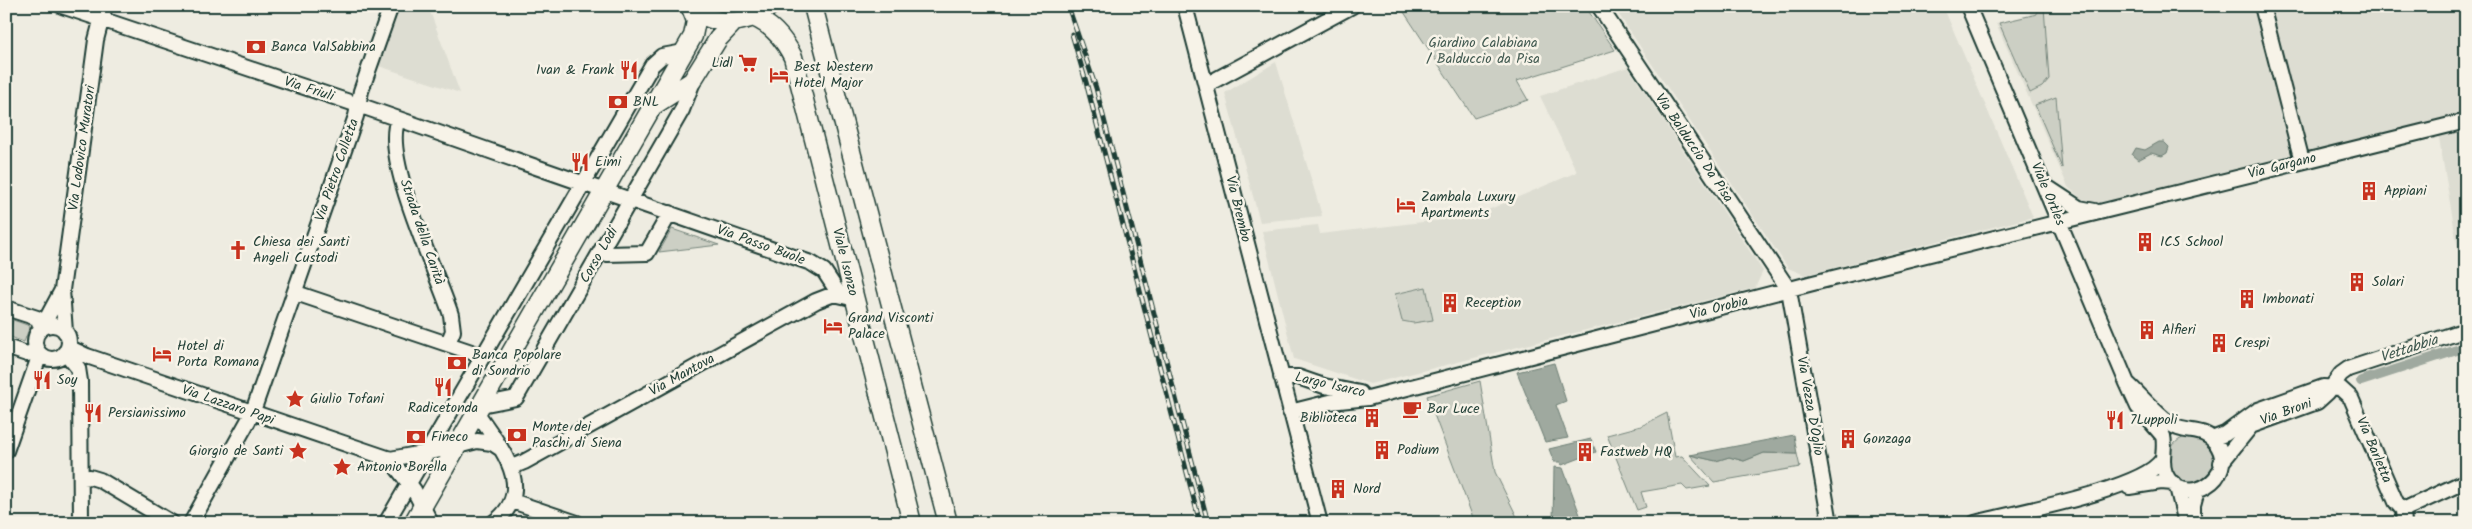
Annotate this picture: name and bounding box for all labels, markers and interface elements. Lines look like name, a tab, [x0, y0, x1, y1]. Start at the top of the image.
park label: Giardino Calabiana / Balduccio da Pisa	[1426, 32, 1540, 70]
bank icon: Banca ValSabbina	[245, 36, 267, 58]
place label: Banca ValSabbina	[271, 36, 376, 58]
place label: Lidl	[712, 52, 734, 74]
supermarket icon: Lidl	[737, 52, 759, 74]
place label: Best Western Hotel Major	[794, 56, 873, 94]
place label: Ivan & Frank	[536, 59, 614, 81]
restaurant icon: Ivan & Frank	[618, 59, 640, 81]
hotel icon: Best Western Hotel Major	[768, 64, 790, 86]
street label: Via Friuli	[281, 71, 338, 108]
street label: Via Lodovico Muratori	[62, 83, 102, 212]
street label: Via Balduccio Da Pisa	[1649, 89, 1739, 207]
bank icon: BNL	[607, 91, 629, 113]
place label: BNL	[633, 91, 659, 113]
street label: Via Pietro Colletta	[309, 116, 365, 224]
street label: Via Gargano	[2246, 147, 2318, 185]
restaurant icon: Eimi	[569, 151, 591, 173]
place label: Eimi	[595, 151, 622, 173]
street label: Viale Ortles	[2025, 159, 2071, 229]
street label: Via Brembo	[1219, 174, 1257, 244]
street label: Strada della Carità	[394, 176, 451, 288]
building icon: Appiani	[2358, 180, 2380, 202]
place label: Appiani	[2384, 180, 2427, 202]
place label: Zambala Luxury Apartments	[1421, 186, 1516, 224]
hotel icon: Zambala Luxury Apartments	[1395, 194, 1417, 216]
street label: Via Passo Buole	[714, 219, 809, 271]
street label: Corso Lodi	[574, 222, 624, 287]
street label: Viale Isonzo	[826, 226, 864, 298]
place label: Chiesa dei Santi Angeli Custodi	[253, 231, 350, 269]
building icon: ICS School	[2134, 231, 2156, 253]
place label: ICS School	[2160, 231, 2224, 253]
church icon: Chiesa dei Santi Angeli Custodi	[227, 239, 249, 261]
building icon: Solari	[2346, 271, 2368, 293]
place label: Solari	[2372, 271, 2404, 293]
building icon: Imbonati	[2236, 288, 2258, 310]
place label: Imbonati	[2262, 288, 2315, 310]
street label: Via Orobia	[1687, 290, 1751, 326]
building icon: Reception	[1439, 292, 1461, 314]
place label: Reception	[1465, 292, 1521, 314]
place label: Grand Visconti Palace	[848, 307, 934, 345]
hotel icon: Grand Visconti Palace	[822, 315, 844, 337]
building icon: Alfieri	[2136, 319, 2158, 341]
place label: Alfieri	[2162, 319, 2196, 341]
water label: Vettabbia	[2377, 328, 2442, 370]
building icon: Crespi	[2208, 332, 2230, 354]
place label: Crespi	[2234, 332, 2270, 354]
place label: Hotel di Porta Romana	[177, 335, 259, 373]
hotel icon: Hotel di Porta Romana	[151, 343, 173, 365]
place label: Banca Popolare di Sondrio	[472, 344, 562, 382]
street label: Via Mantova	[645, 348, 719, 402]
bank icon: Banca Popolare di Sondrio	[446, 352, 468, 374]
street label: Via Vezza D'Oglio	[1790, 355, 1830, 457]
street label: Largo Isarco	[1293, 366, 1367, 404]
restaurant icon: Soy	[31, 369, 53, 391]
place label: Soy	[57, 369, 78, 391]
restaurant icon: Radicetonda	[432, 376, 454, 398]
street label: Via Lazzaro Papi	[179, 379, 278, 431]
place icon: Giulio Tofani	[284, 388, 306, 410]
place label: Giulio Tofani	[310, 388, 384, 410]
street label: Via Broni	[2257, 392, 2316, 432]
place label: Radicetonda	[408, 397, 478, 419]
cafe icon: Bar Luce	[1401, 398, 1423, 420]
place label: Bar Luce	[1427, 398, 1480, 420]
restaurant icon: Persianissimo	[82, 402, 104, 424]
place label: Persianissimo	[108, 402, 186, 424]
place label: Biblioteca	[1300, 407, 1357, 429]
building icon: Biblioteca	[1361, 407, 1383, 429]
restaurant icon: 7Luppoli	[2104, 409, 2126, 431]
place label: 7Luppoli	[2130, 409, 2178, 431]
street label: Via Barletta	[2350, 413, 2398, 487]
place label: Monte dei Paschi di Siena	[532, 416, 622, 454]
bank icon: Monte dei Paschi di Siena	[506, 424, 528, 446]
bank icon: Fineco	[405, 426, 427, 448]
place label: Fineco	[431, 426, 468, 448]
building icon: Gonzaga	[1837, 428, 1859, 450]
place label: Gonzaga	[1863, 428, 1911, 450]
building icon: Podium	[1371, 439, 1393, 461]
place label: Podium	[1397, 439, 1439, 461]
place label: Giorgio de Santi	[189, 440, 284, 462]
place icon: Giorgio de Santi	[287, 440, 309, 462]
building icon: Fastweb HQ	[1574, 441, 1596, 463]
place label: Fastweb HQ	[1600, 441, 1672, 463]
place icon: Antonio Borella	[331, 456, 353, 478]
place label: Antonio Borella	[357, 456, 447, 478]
building icon: Nord	[1327, 478, 1349, 500]
place label: Nord	[1353, 478, 1381, 500]

